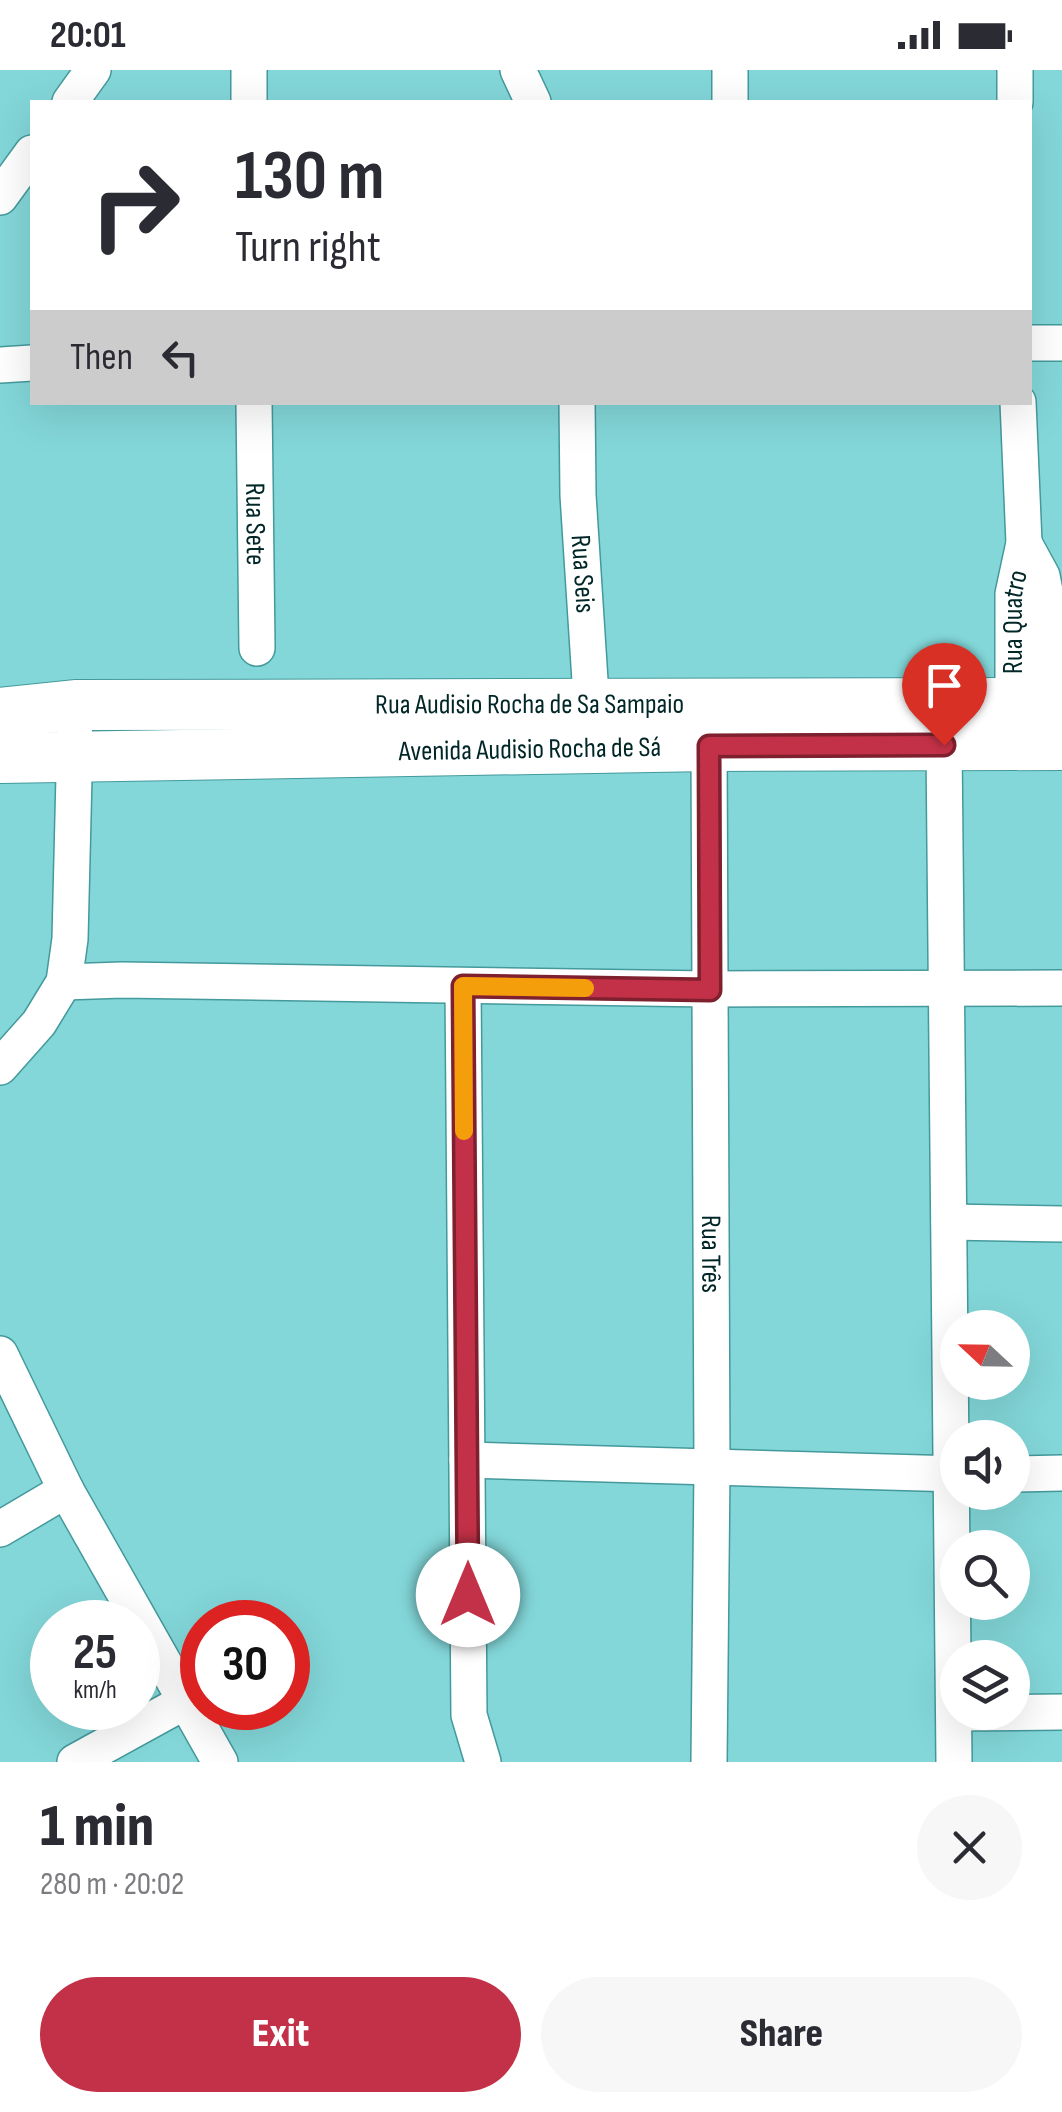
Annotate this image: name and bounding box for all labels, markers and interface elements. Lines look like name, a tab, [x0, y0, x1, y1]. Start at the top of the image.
text: 20:01	[50, 13, 126, 58]
text: 130 m	[235, 135, 384, 219]
icon: right	[70, 140, 200, 270]
text: Turn right	[235, 220, 381, 275]
icon: left	[153, 330, 208, 385]
text: Then	[70, 335, 133, 380]
street label: Rua Sete	[238, 482, 272, 566]
street label: Rua Seis	[564, 534, 602, 614]
street label: Rua Quatro	[996, 567, 1034, 674]
pin	[902, 643, 987, 746]
icon: arrive	[917, 658, 972, 713]
street label: Rua Audisio Rocha de Sa Sampaio	[375, 687, 684, 721]
street label: Avenida Audisio Rocha de Sá	[397, 730, 661, 768]
street label: Rua Três	[694, 1215, 728, 1293]
north arrow	[940, 1310, 1030, 1400]
map controls	[940, 1310, 1030, 1730]
button: sound	[940, 1420, 1030, 1510]
button: search	[940, 1530, 1030, 1620]
position arrow	[416, 1543, 520, 1647]
speed limit sign: 30	[180, 1600, 310, 1730]
text: 25	[73, 1623, 117, 1683]
button: layers	[940, 1640, 1030, 1730]
text: km/h	[73, 1675, 117, 1706]
text: 1 min	[40, 1791, 154, 1863]
button: close	[917, 1795, 1022, 1900]
text: 280 m · 20:02	[40, 1865, 184, 1904]
button: Exit	[40, 1977, 521, 2092]
button: Share	[541, 1977, 1022, 2092]

